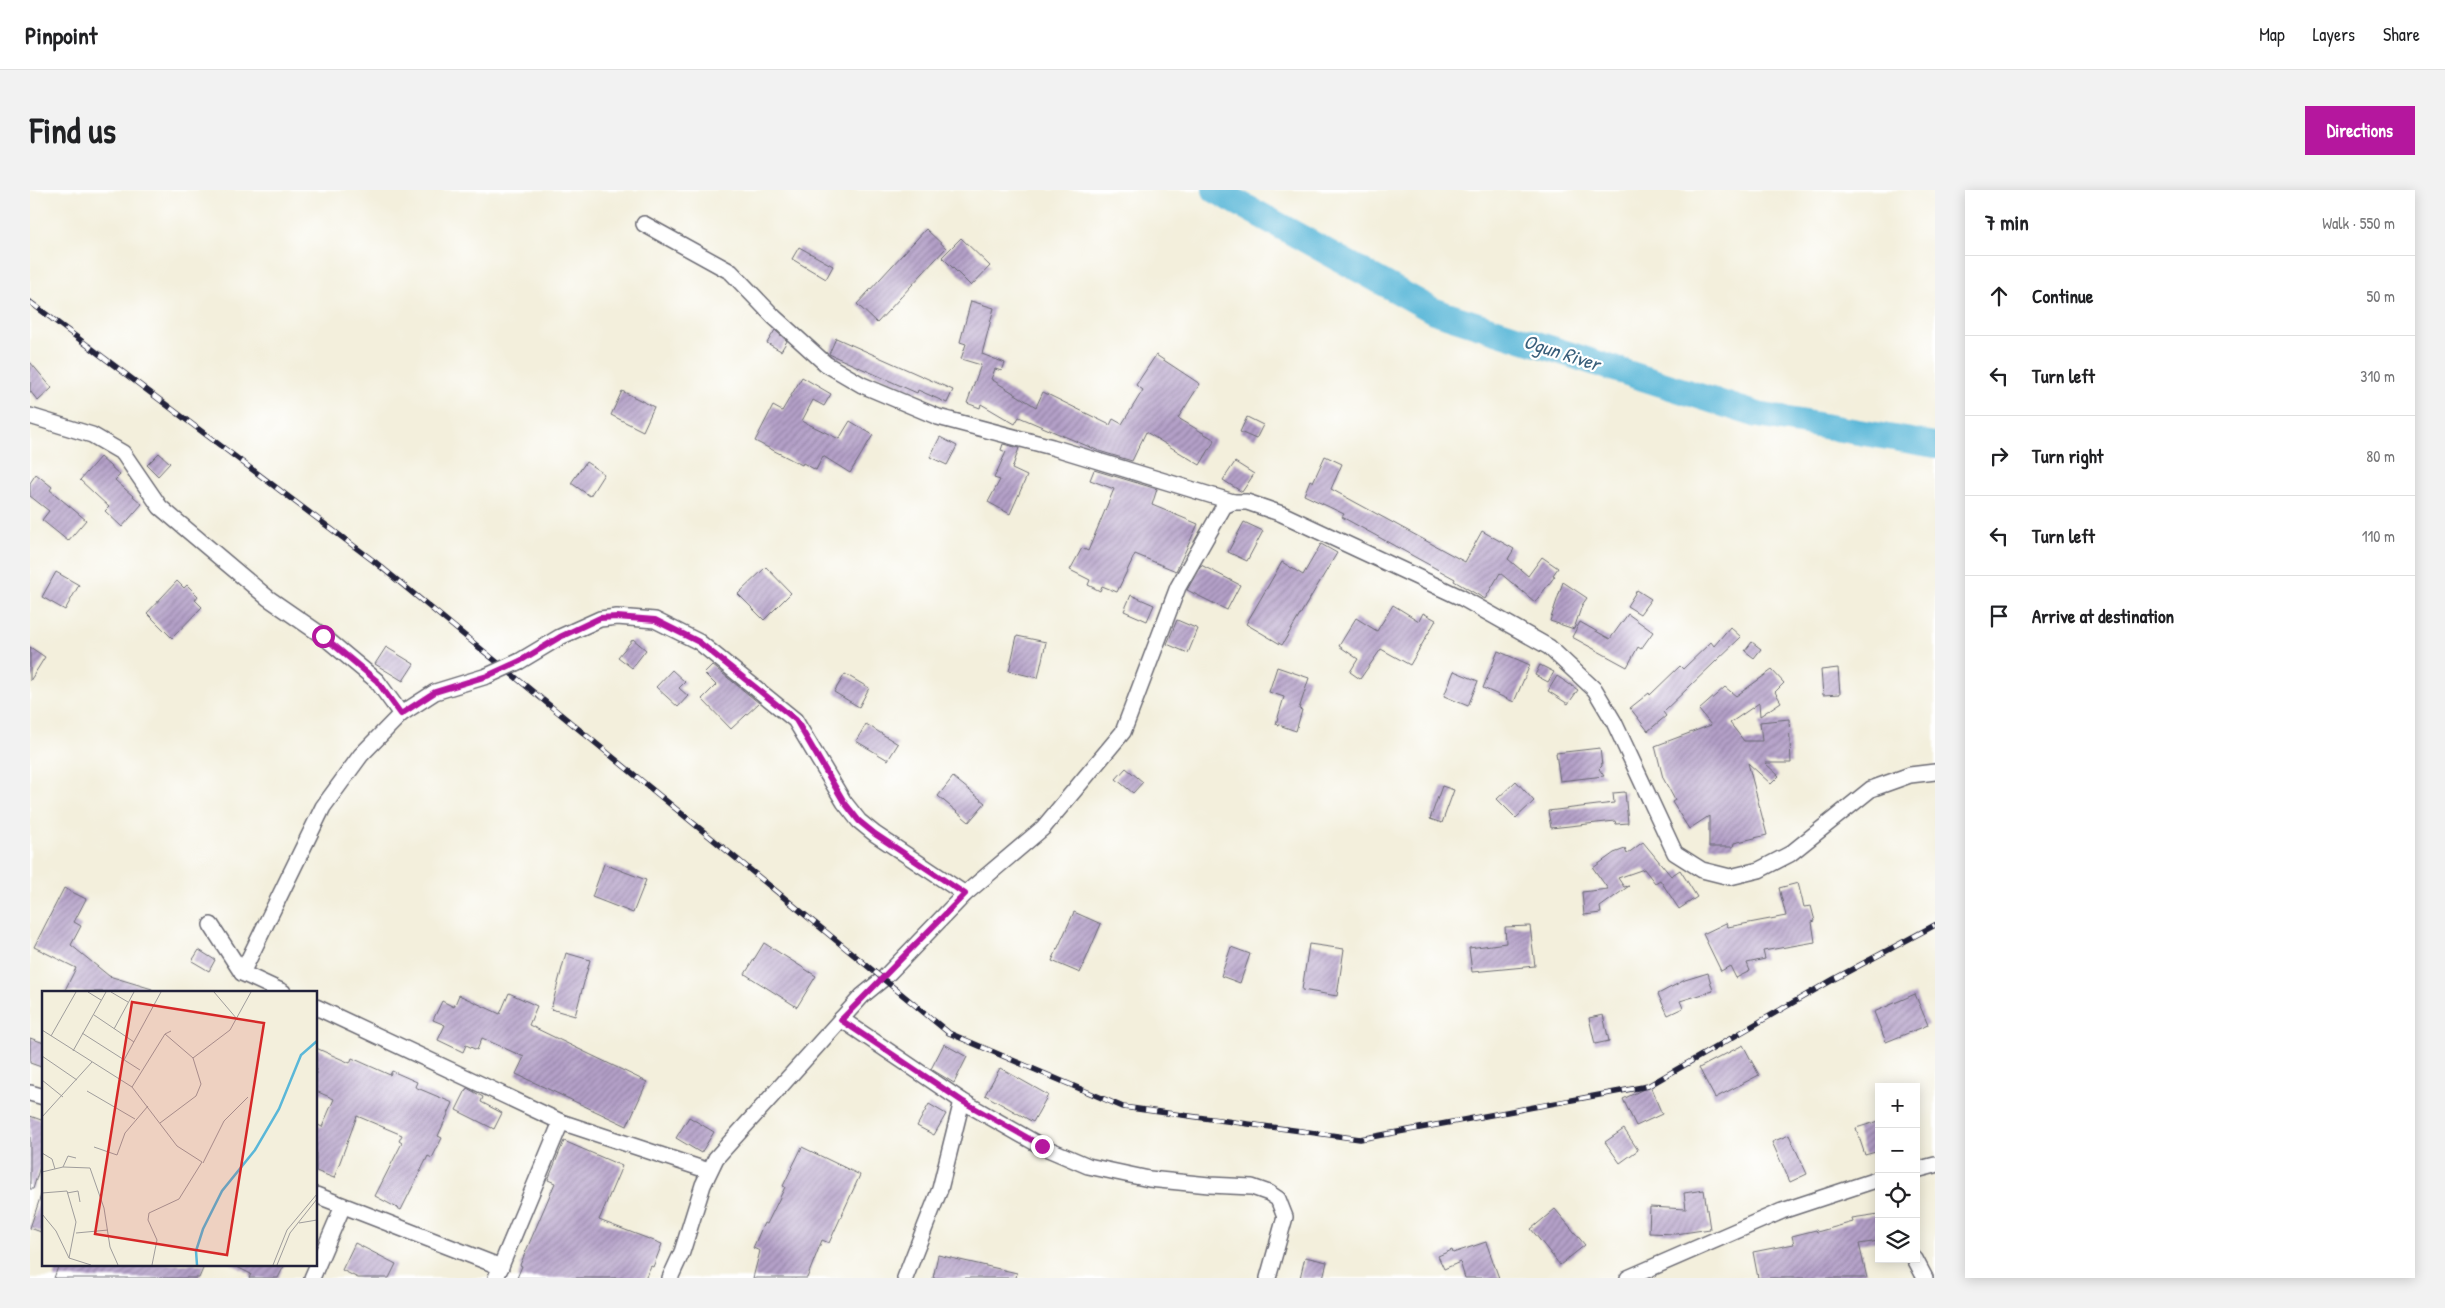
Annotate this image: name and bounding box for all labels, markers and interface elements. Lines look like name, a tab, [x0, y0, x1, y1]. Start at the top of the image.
text: Pinpoint	[25, 19, 97, 51]
text: Map	[2259, 22, 2285, 47]
text: Layers	[2313, 22, 2355, 47]
text: Share	[2383, 22, 2420, 47]
button: Directions	[2305, 106, 2415, 155]
text: Find us	[30, 107, 116, 154]
text: 7 min	[1985, 208, 2029, 237]
text: Walk · 550 m	[2322, 212, 2395, 234]
icon: ahead	[1985, 282, 2013, 310]
text: Continue	[2032, 283, 2093, 309]
text: 50 m	[2367, 285, 2395, 307]
water label: Ogun River	[1520, 327, 1606, 379]
icon: left	[1985, 362, 2013, 390]
text: Turn left	[2032, 363, 2095, 389]
text: 310 m	[2360, 365, 2395, 387]
icon: right	[1985, 442, 2013, 470]
text: Turn right	[2032, 443, 2103, 469]
text: 80 m	[2366, 445, 2395, 467]
icon: left	[1985, 522, 2013, 550]
text: Turn left	[2032, 523, 2095, 549]
text: 110 m	[2362, 525, 2395, 547]
icon: arrive	[1985, 602, 2013, 630]
text: Arrive at destination	[2032, 603, 2174, 629]
route start	[312, 625, 335, 648]
inset map	[42, 991, 318, 1266]
map controls	[1875, 1083, 1920, 1263]
button: +	[1875, 1083, 1920, 1128]
button: −	[1875, 1128, 1920, 1173]
route end	[1031, 1135, 1054, 1158]
button: locate	[1875, 1173, 1920, 1218]
button: layers	[1875, 1218, 1920, 1263]

